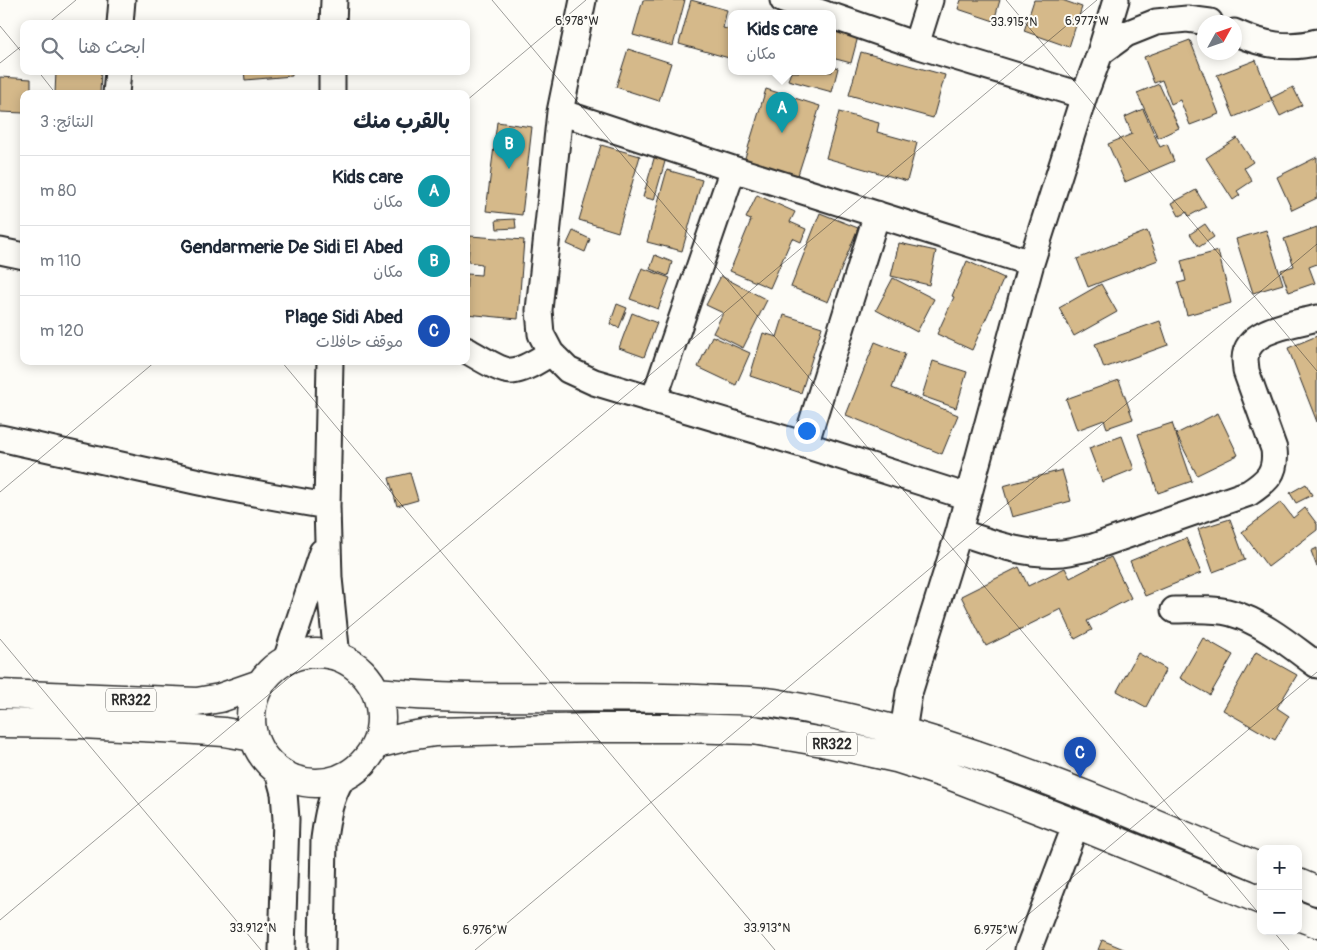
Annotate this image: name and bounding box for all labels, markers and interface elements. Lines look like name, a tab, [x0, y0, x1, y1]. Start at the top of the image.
popup	[728, 10, 836, 75]
text: 6.978°W	[555, 14, 599, 29]
text: 6.977°W	[1065, 14, 1109, 29]
text: 33.915°N	[991, 15, 1037, 30]
north arrow	[1197, 15, 1242, 60]
text: Kids care	[746, 17, 818, 41]
search box	[20, 20, 470, 75]
icon: search	[38, 34, 66, 62]
text: ابحث هنا	[78, 35, 146, 59]
text: مكان	[746, 44, 776, 64]
pin: A	[766, 92, 798, 133]
text: بالقرب منك	[353, 108, 450, 135]
text: النتائج: 3	[40, 112, 94, 132]
pin: B	[493, 128, 525, 169]
text: Kids care	[332, 165, 403, 189]
text: 80 m	[40, 181, 77, 201]
text: A	[429, 181, 439, 201]
text: مكان	[373, 192, 403, 212]
text: Gendarmerie De Sidi El Abed	[180, 235, 403, 259]
text: 110 m	[40, 251, 81, 271]
text: B	[429, 251, 439, 271]
text: مكان	[373, 262, 403, 282]
text: Plage Sidi Abed	[284, 305, 403, 329]
text: 120 m	[40, 321, 84, 341]
text: C	[429, 321, 439, 341]
text: موقف حافلات	[316, 332, 403, 352]
your location	[794, 418, 820, 444]
road number: RR322	[106, 688, 156, 712]
road number: RR322	[807, 732, 857, 756]
pin: C	[1064, 737, 1096, 778]
map controls	[1257, 845, 1302, 935]
button: +	[1257, 845, 1302, 890]
button: −	[1257, 890, 1302, 935]
text: 33.912°N	[230, 921, 276, 936]
text: 33.913°N	[744, 921, 790, 936]
text: 6.976°W	[463, 923, 507, 938]
text: 6.975°W	[974, 923, 1018, 938]

